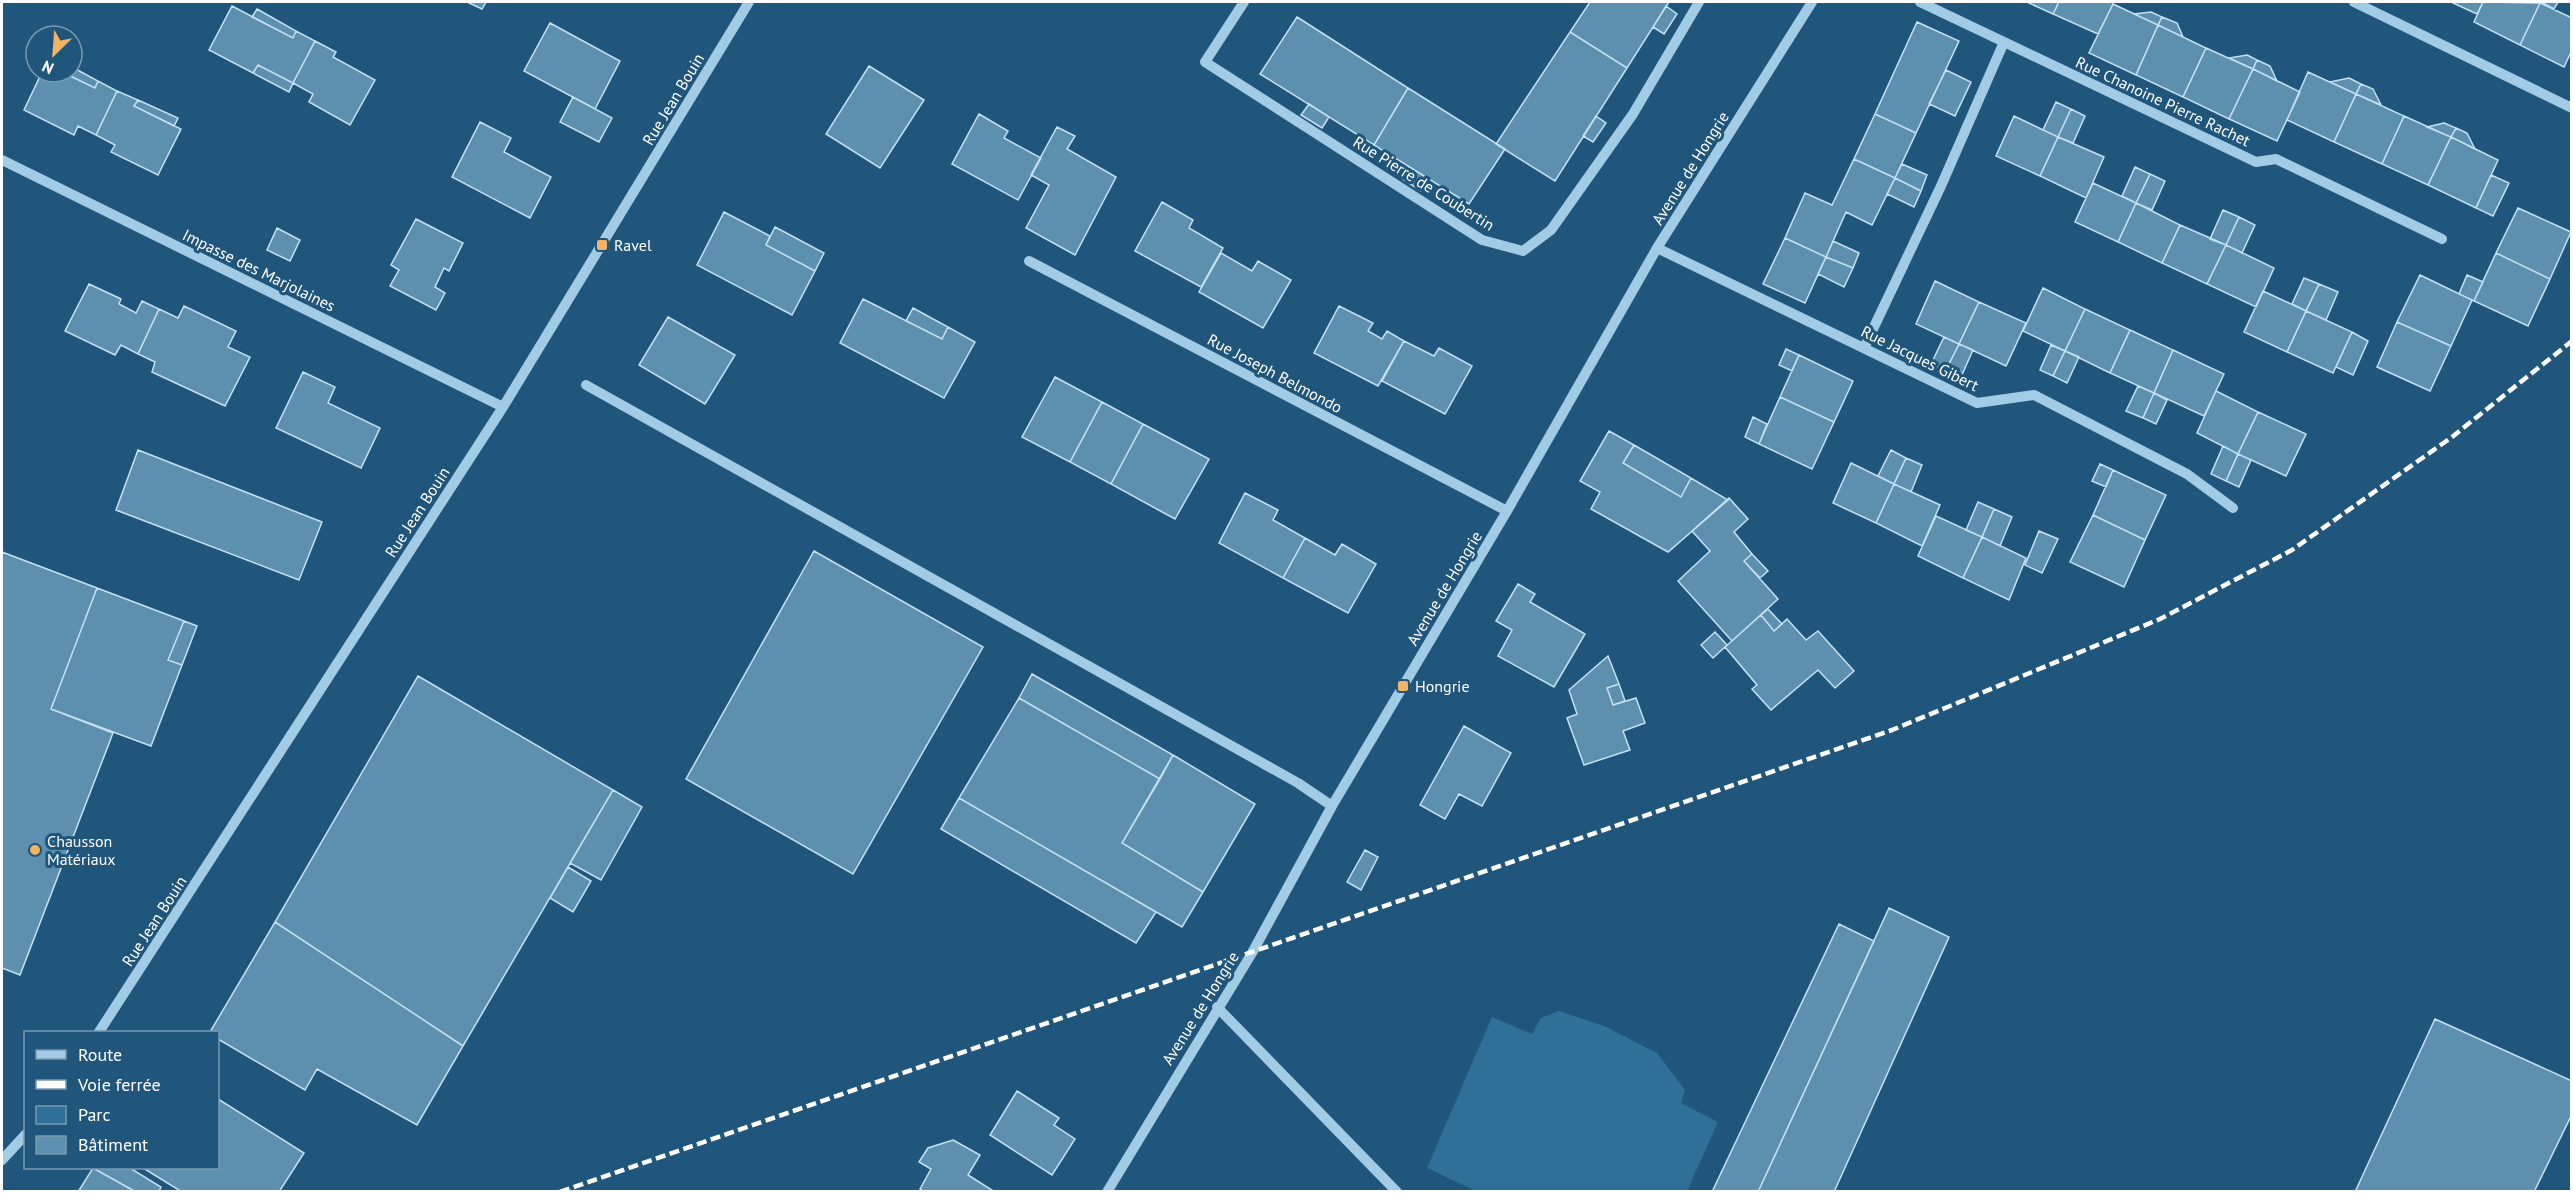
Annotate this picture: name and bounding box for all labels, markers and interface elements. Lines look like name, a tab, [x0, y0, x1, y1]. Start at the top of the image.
north arrow	[24, 24, 84, 84]
street label: Rue Jean Bouin	[638, 49, 708, 149]
street label: Rue Chanoine Pierre Rachet	[2072, 52, 2254, 151]
text: N	[39, 56, 57, 79]
street label: Avenue de Hongrie	[1647, 108, 1733, 228]
street label: Rue Pierre de Coubertin	[1350, 131, 1498, 235]
street label: Impasse des Marjolaines	[179, 224, 339, 316]
place label: Ravel	[614, 235, 652, 255]
marker: Ravel	[595, 238, 609, 252]
street label: Rue Jacques Gibert	[1858, 321, 1983, 395]
street label: Rue Joseph Belmondo	[1204, 329, 1346, 417]
street label: Rue Jean Bouin	[380, 463, 454, 561]
street label: Avenue de Hongrie	[1402, 527, 1486, 649]
place label: Hongrie	[1415, 676, 1470, 696]
marker: Hongrie	[1396, 679, 1410, 693]
place label: Chausson Matériaux	[47, 831, 116, 869]
marker: Chausson Matériaux	[28, 843, 42, 857]
street label: Rue Jean Bouin	[117, 872, 191, 970]
street label: Avenue de Hongrie	[1157, 948, 1243, 1068]
legend	[24, 1031, 219, 1169]
text: Route	[78, 1043, 122, 1066]
text: Voie ferrée	[77, 1073, 161, 1096]
text: Parc	[78, 1103, 111, 1126]
text: Bâtiment	[78, 1133, 148, 1156]

